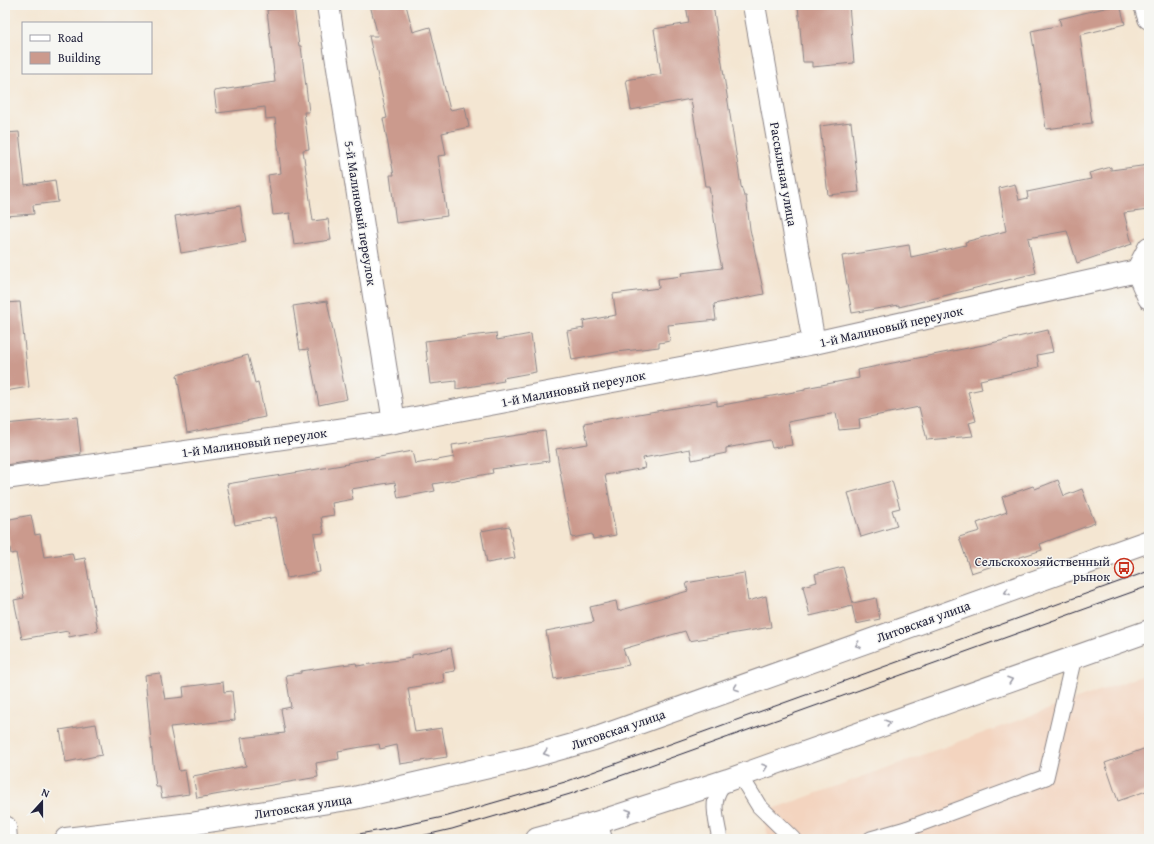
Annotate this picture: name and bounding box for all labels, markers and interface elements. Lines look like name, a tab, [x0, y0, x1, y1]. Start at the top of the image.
legend	[22, 22, 152, 74]
text: Road	[58, 29, 84, 46]
text: Building	[58, 49, 101, 66]
street label: Рассыльная улица	[765, 121, 802, 228]
street label: 5-й Малиновый переулок	[340, 139, 381, 287]
street label: 1-й Малиновый переулок	[818, 301, 965, 352]
street label: 1-й Малиновый переулок	[499, 365, 647, 412]
street label: 1-й Малиновый переулок	[180, 423, 328, 462]
place label: Сельскохозяйственный рынок	[975, 552, 1110, 586]
bus stop icon: Сельскохозяйственный рынок	[1113, 557, 1135, 579]
one-way arrow	[1003, 587, 1010, 595]
street label: Литовская улица	[874, 595, 973, 647]
one-way arrow	[855, 640, 862, 648]
one-way arrow	[1007, 676, 1014, 685]
one-way arrow	[732, 684, 739, 692]
street label: Литовская улица	[568, 704, 669, 754]
one-way arrow	[884, 720, 891, 728]
one-way arrow	[543, 748, 550, 757]
one-way arrow	[761, 763, 768, 771]
north arrow	[22, 782, 62, 822]
text: N	[39, 784, 52, 802]
street label: Литовская улица	[253, 789, 354, 824]
one-way arrow	[625, 809, 632, 817]

